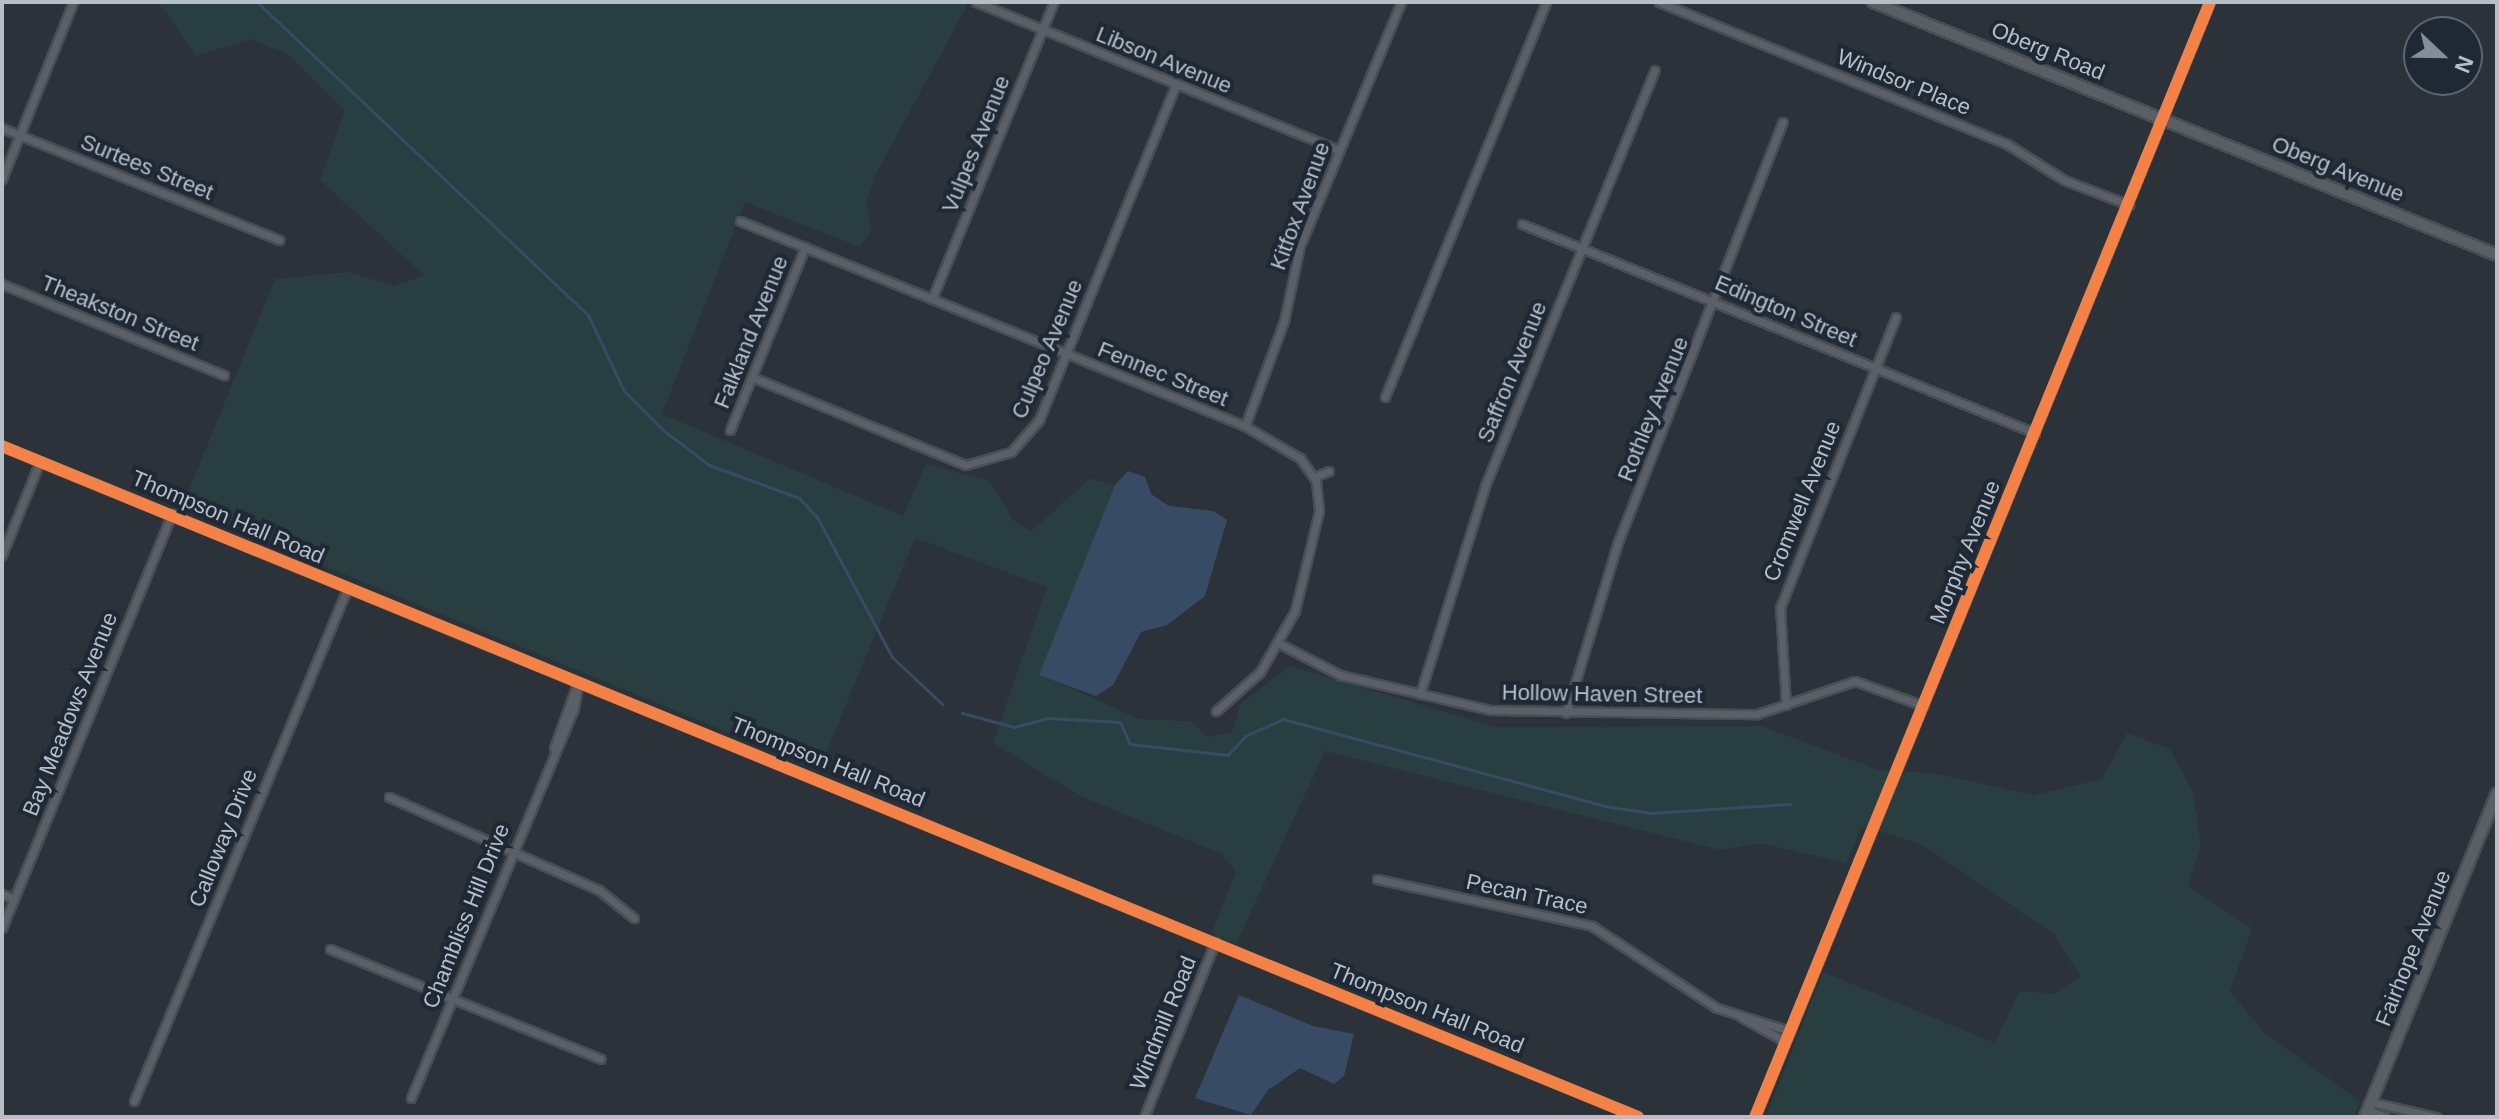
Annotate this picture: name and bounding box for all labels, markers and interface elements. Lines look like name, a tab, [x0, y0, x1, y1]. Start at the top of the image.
street label: Oberg Road	[1987, 16, 2109, 86]
north arrow	[2403, 16, 2483, 96]
street label: Libson Avenue	[1092, 21, 1236, 99]
street label: Windsor Place	[1833, 43, 1975, 121]
text: N	[2449, 52, 2478, 76]
street label: Vulpes Avenue	[936, 71, 1016, 217]
street label: Surtees Street	[77, 128, 217, 206]
street label: Oberg Avenue	[2267, 130, 2409, 208]
street label: Kitfox Avenue	[1264, 138, 1336, 274]
street label: Falkland Avenue	[708, 251, 794, 413]
street label: Theakston Street	[37, 269, 203, 357]
street label: Edington Street	[1711, 269, 1861, 353]
street label: Culpeo Avenue	[1006, 275, 1088, 423]
street label: Saffron Avenue	[1472, 297, 1552, 447]
street label: Rothley Avenue	[1612, 332, 1694, 486]
street label: Fennec Street	[1094, 336, 1232, 412]
street label: Cromwell Avenue	[1758, 416, 1846, 586]
street label: Thompson Hall Road	[128, 464, 328, 570]
street label: Morphy Avenue	[1924, 476, 2006, 628]
street label: Bay Meadows Avenue	[17, 608, 123, 820]
street label: Hollow Haven Street	[1502, 679, 1702, 709]
street label: Thompson Hall Road	[727, 711, 929, 813]
street label: Calloway Drive	[183, 765, 263, 911]
street label: Chambliss Hill Drive	[417, 820, 515, 1012]
street label: Fairhope Avenue	[2369, 866, 2457, 1030]
street label: Pecan Trace	[1464, 868, 1590, 920]
street label: Windmill Road	[1124, 952, 1202, 1094]
street label: Thompson Hall Road	[1326, 957, 1528, 1059]

